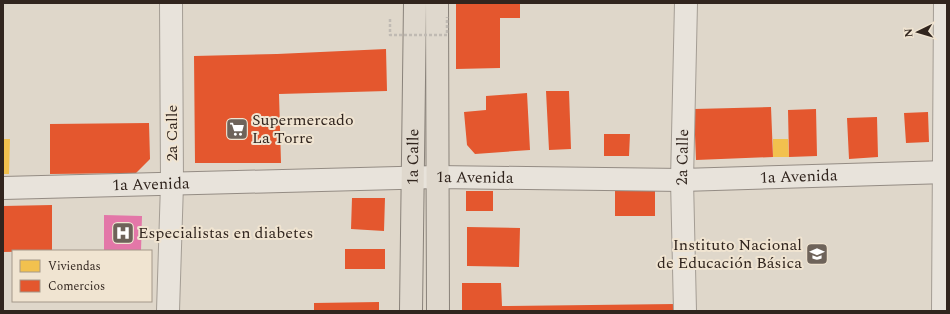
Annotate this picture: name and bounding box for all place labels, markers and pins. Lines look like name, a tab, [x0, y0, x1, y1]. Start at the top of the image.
place label: Supermercado La Torre	[252, 108, 354, 150]
supermarket icon: Supermercado La Torre	[224, 116, 250, 142]
hospital icon: Especialistas en diabetes	[110, 220, 136, 246]
place label: Especialistas en diabetes	[138, 221, 313, 245]
place label: Instituto Nacional de Educación Básica	[657, 233, 802, 275]
school or university icon: Instituto Nacional de Educación Básica	[804, 241, 830, 267]

